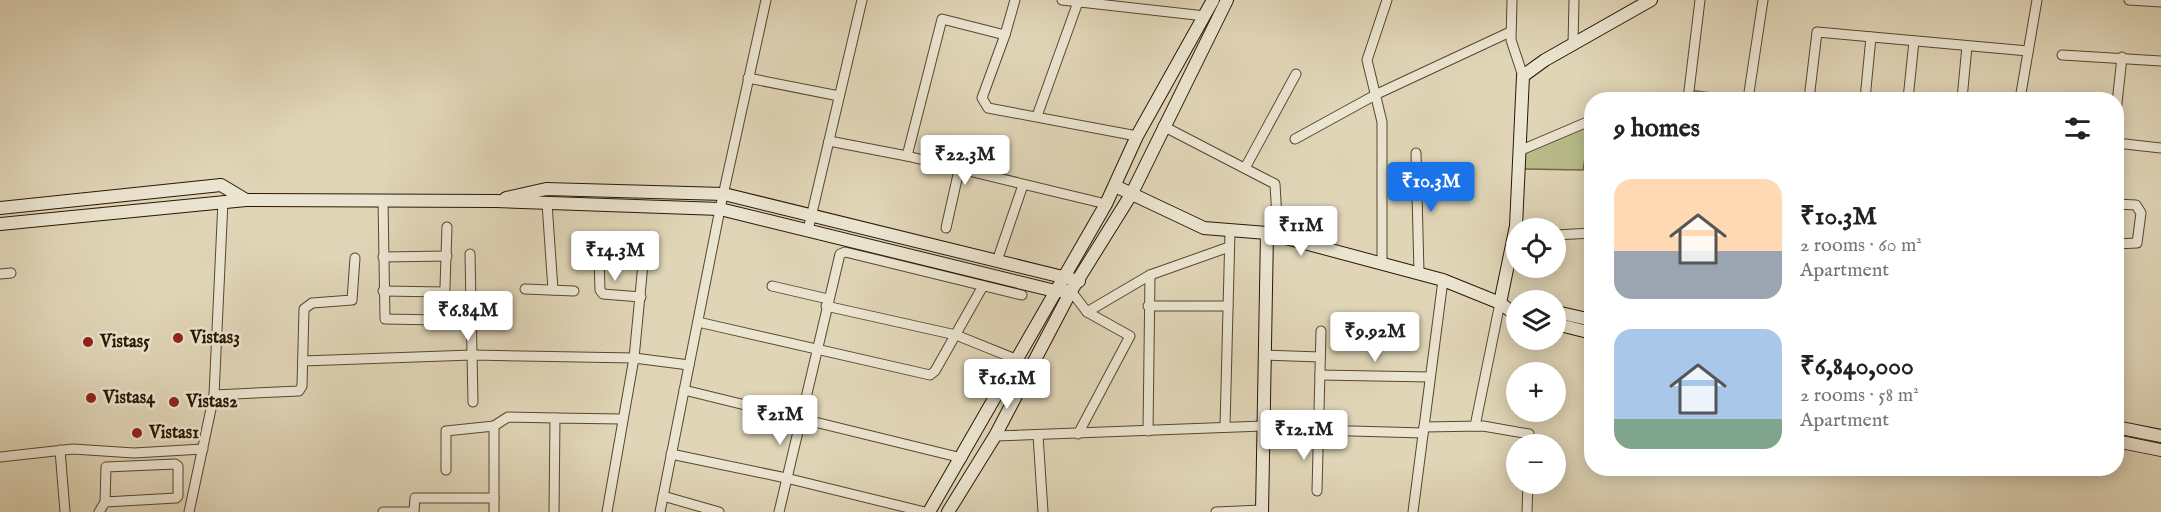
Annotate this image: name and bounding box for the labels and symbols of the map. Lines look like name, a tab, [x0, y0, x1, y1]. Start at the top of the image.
pin: ₹22.3M	[916, 135, 1014, 186]
pin: ₹10.3M	[1382, 162, 1480, 213]
pin: ₹11M	[1265, 206, 1337, 257]
pin: ₹14.3M	[566, 231, 664, 282]
pin: ₹6.84M	[419, 291, 517, 342]
pin: ₹9.92M	[1326, 312, 1424, 363]
place label: Vistas3	[189, 327, 240, 350]
place label: Vistas5	[99, 331, 150, 354]
marker: Vistas3	[171, 331, 185, 345]
marker: Vistas5	[81, 335, 95, 349]
pin: ₹16.1M	[958, 359, 1056, 410]
place label: Vistas4	[102, 387, 156, 410]
marker: Vistas4	[84, 391, 98, 405]
place label: Vistas2	[185, 391, 238, 414]
marker: Vistas2	[167, 395, 181, 409]
pin: ₹21M	[744, 395, 816, 446]
pin: ₹12.1M	[1255, 410, 1353, 461]
place label: Vistas1	[148, 422, 199, 445]
marker: Vistas1	[130, 426, 144, 440]

